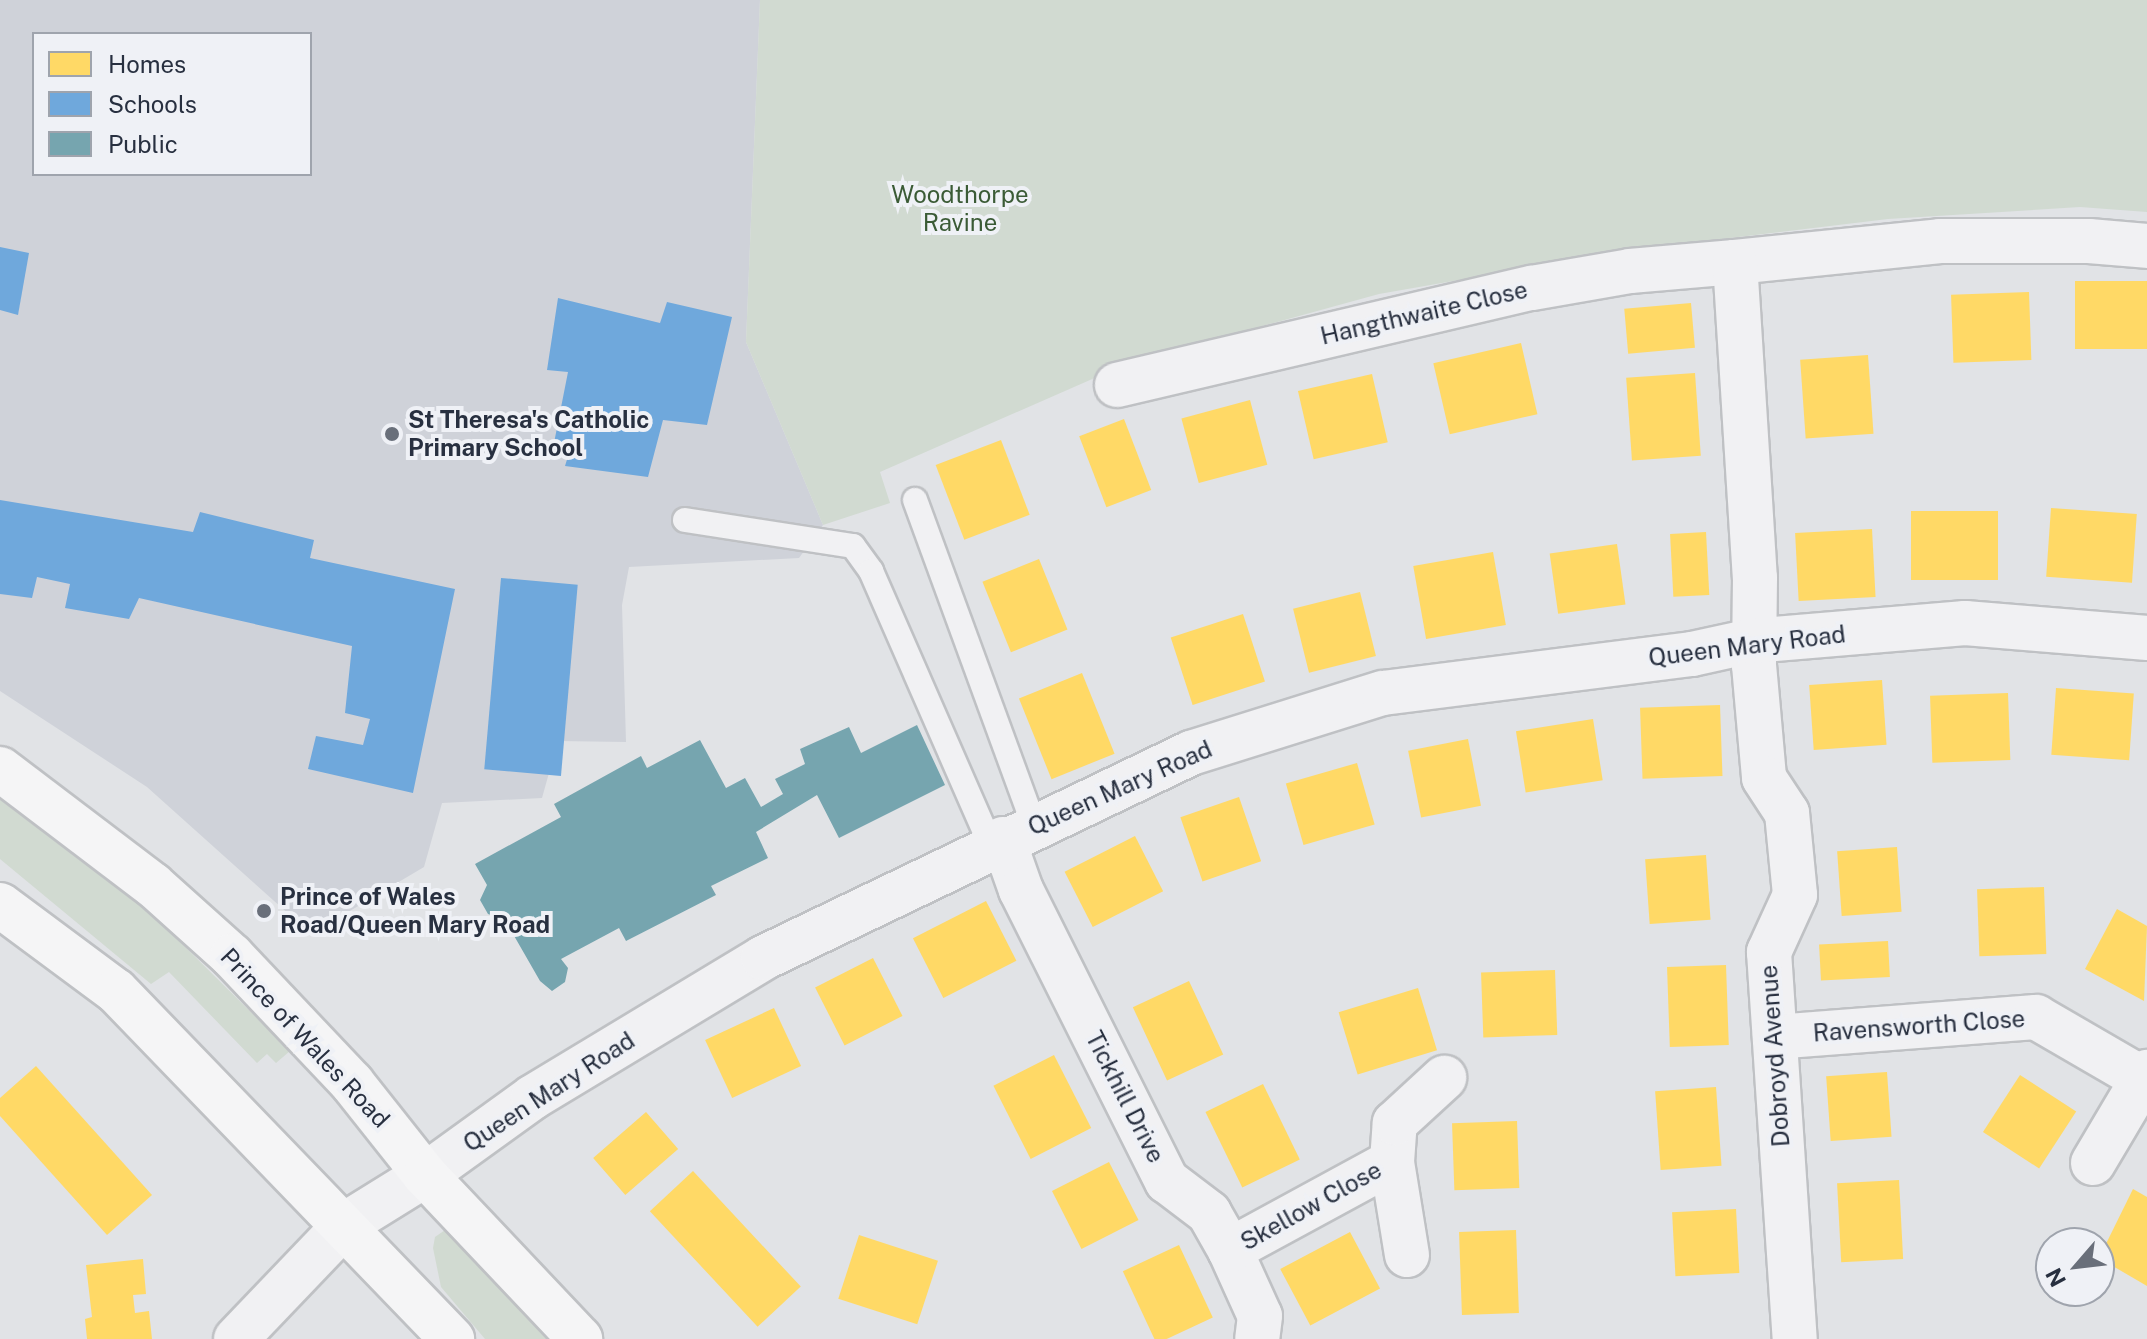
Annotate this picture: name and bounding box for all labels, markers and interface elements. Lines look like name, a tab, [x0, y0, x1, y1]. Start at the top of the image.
legend	[32, 32, 312, 176]
text: Homes	[108, 50, 186, 78]
text: Schools	[108, 90, 197, 118]
text: Public	[108, 130, 178, 158]
park label: Woodthorpe Ravine	[891, 181, 1029, 237]
street label: Hangthwaite Close	[1318, 275, 1530, 351]
place label: St Theresa's Catholic Primary School	[408, 406, 649, 462]
marker: St Theresa's Catholic Primary School	[383, 425, 401, 443]
street label: Queen Mary Road	[1647, 620, 1847, 672]
street label: Queen Mary Road	[1024, 734, 1216, 842]
place label: Prince of Wales Road/Queen Mary Road	[280, 883, 550, 939]
marker: Prince of Wales Road/Queen Mary Road	[255, 902, 273, 920]
street label: Prince of Wales Road	[214, 942, 396, 1134]
street label: Dobroyd Avenue	[1754, 964, 1796, 1148]
street label: Ravensworth Close	[1812, 1004, 2026, 1048]
street label: Queen Mary Road	[458, 1026, 640, 1158]
street label: Tickhill Drive	[1079, 1026, 1171, 1168]
street label: Skellow Close	[1236, 1155, 1386, 1257]
north arrow	[2035, 1227, 2115, 1307]
text: N	[2040, 1264, 2071, 1291]

